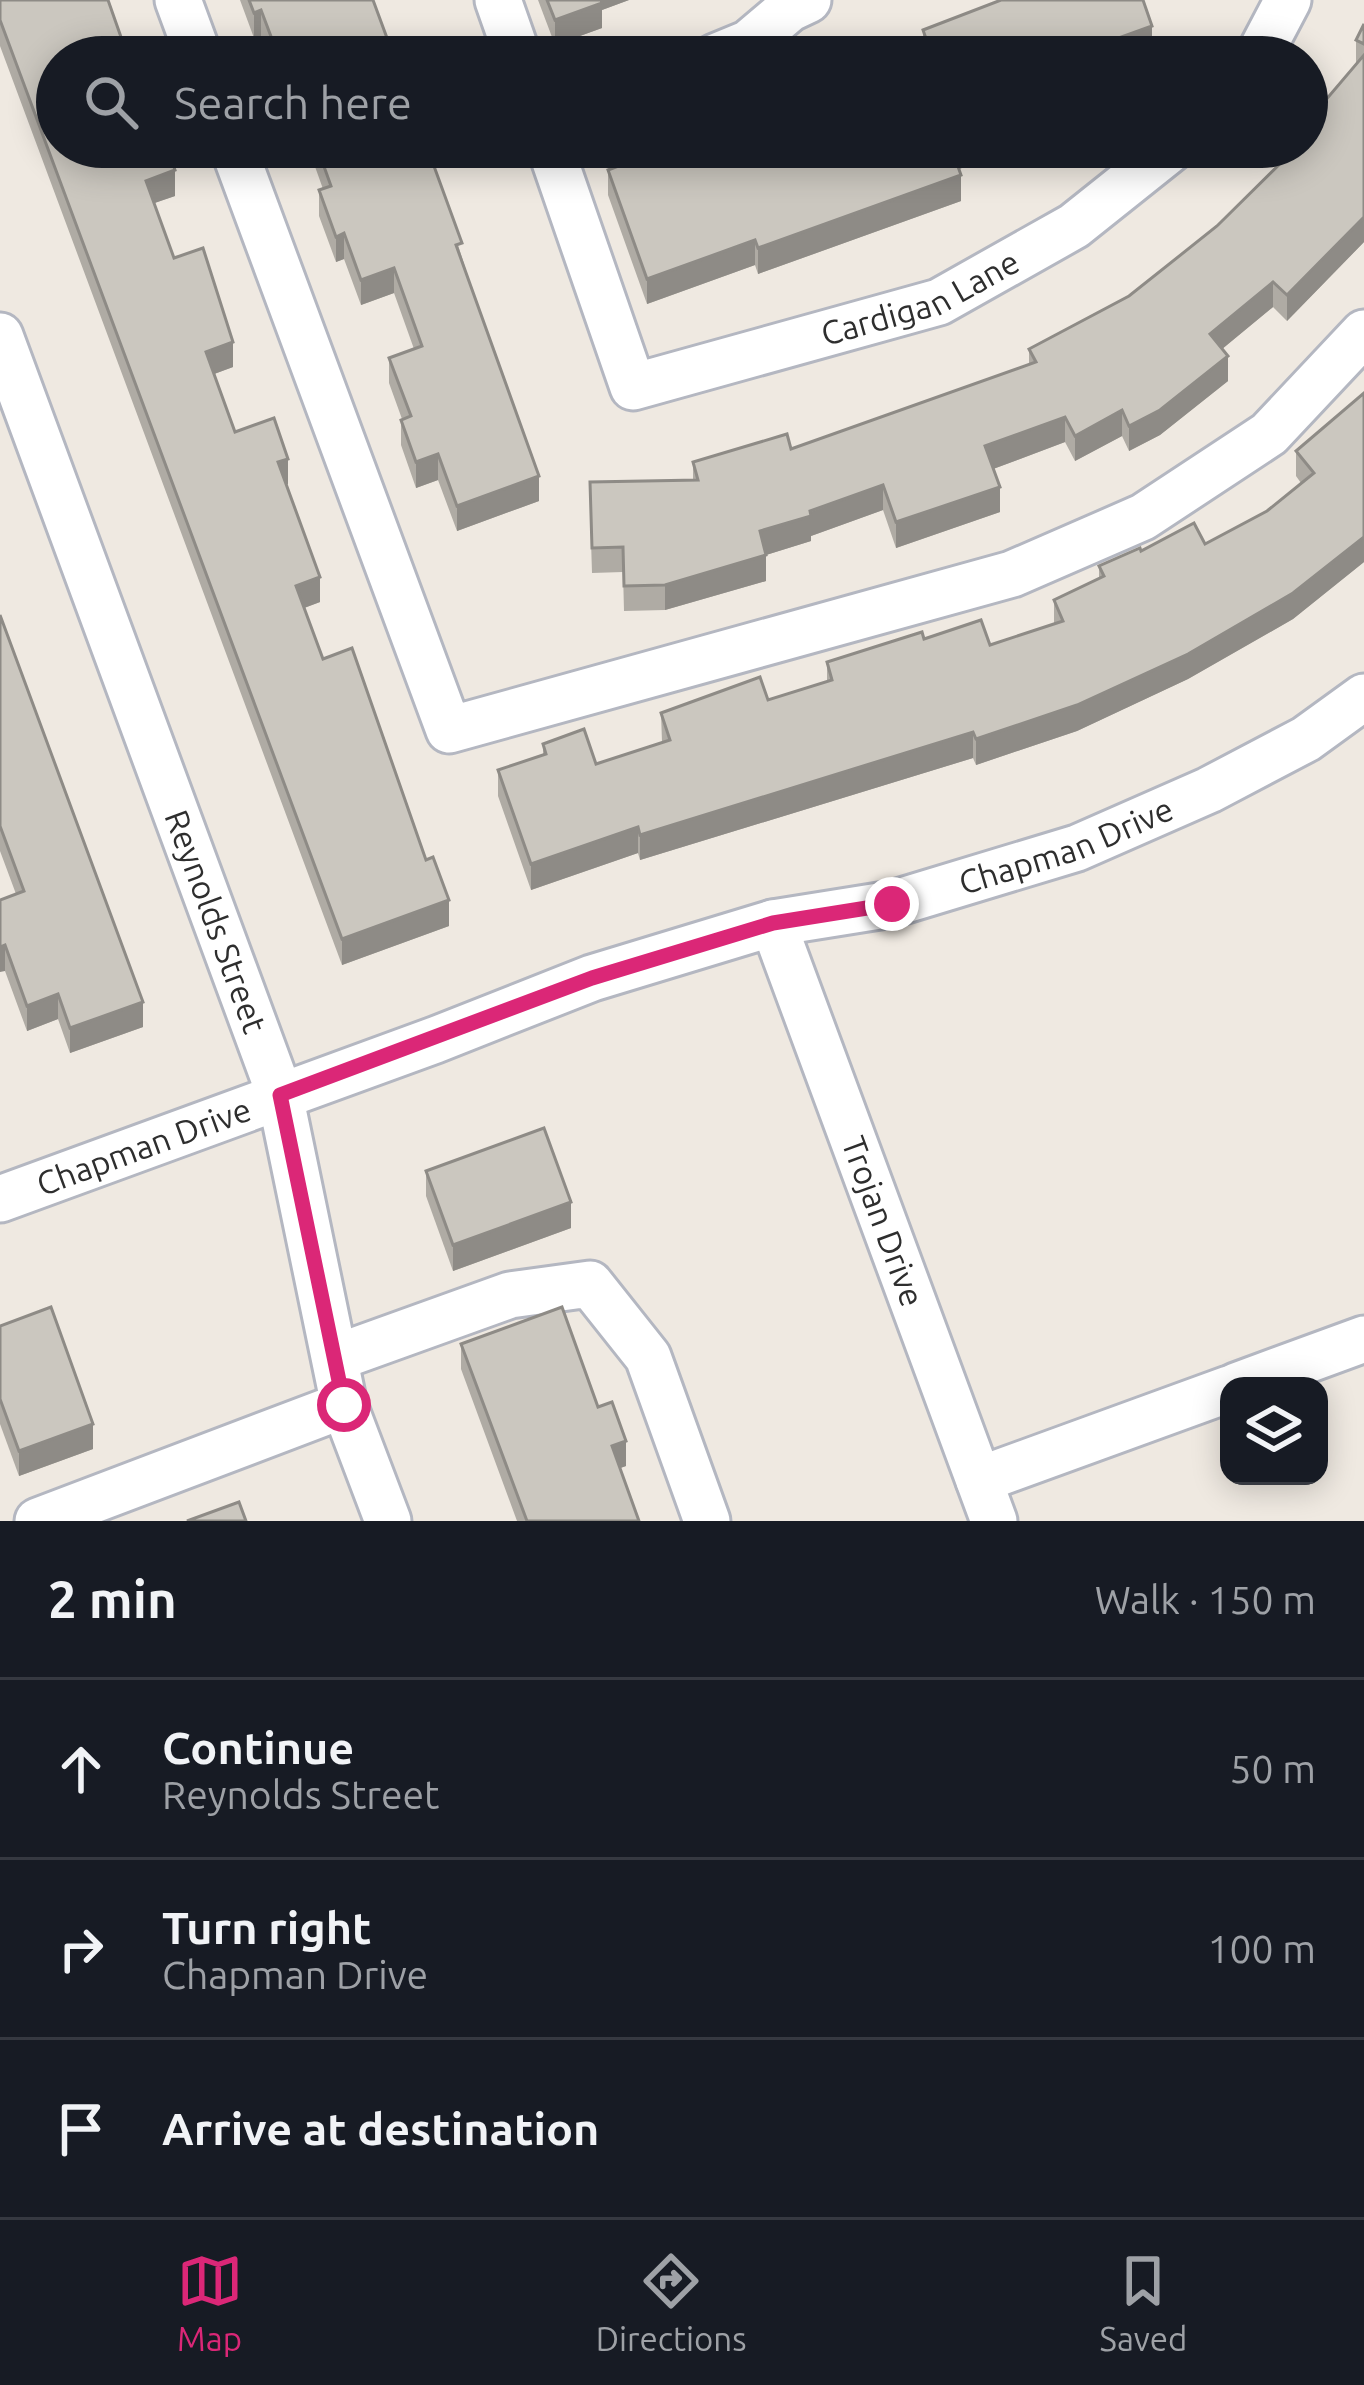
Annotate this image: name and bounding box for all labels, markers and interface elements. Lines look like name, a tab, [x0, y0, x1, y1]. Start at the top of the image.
search box	[36, 36, 1328, 168]
icon: search	[78, 69, 144, 135]
text: Search here	[174, 77, 412, 128]
street label: Cardigan Lane	[817, 242, 1025, 352]
street label: Chapman Drive	[954, 789, 1178, 901]
street label: Reynolds Street	[158, 805, 274, 1038]
route end	[865, 877, 919, 931]
street label: Chapman Drive	[31, 1090, 256, 1202]
street label: Trojan Drive	[835, 1131, 932, 1311]
map controls	[1220, 1377, 1328, 1485]
button: layers	[1220, 1377, 1328, 1485]
route start	[317, 1378, 371, 1432]
text: 2 min	[48, 1570, 177, 1628]
text: Walk · 150 m	[1095, 1578, 1316, 1621]
text: Continue	[162, 1722, 354, 1773]
icon: ahead	[48, 1736, 114, 1802]
text: 50 m	[1229, 1747, 1316, 1790]
text: Reynolds Street	[162, 1773, 439, 1816]
text: Turn right	[162, 1902, 371, 1953]
icon: right	[48, 1916, 114, 1982]
text: 100 m	[1207, 1927, 1316, 1970]
text: Chapman Drive	[162, 1953, 428, 1996]
icon: arrive	[48, 2096, 114, 2162]
text: Arrive at destination	[162, 2103, 599, 2154]
tab: Map	[177, 2248, 243, 2357]
tab: Directions	[596, 2248, 746, 2357]
tab: Saved	[1100, 2248, 1187, 2357]

